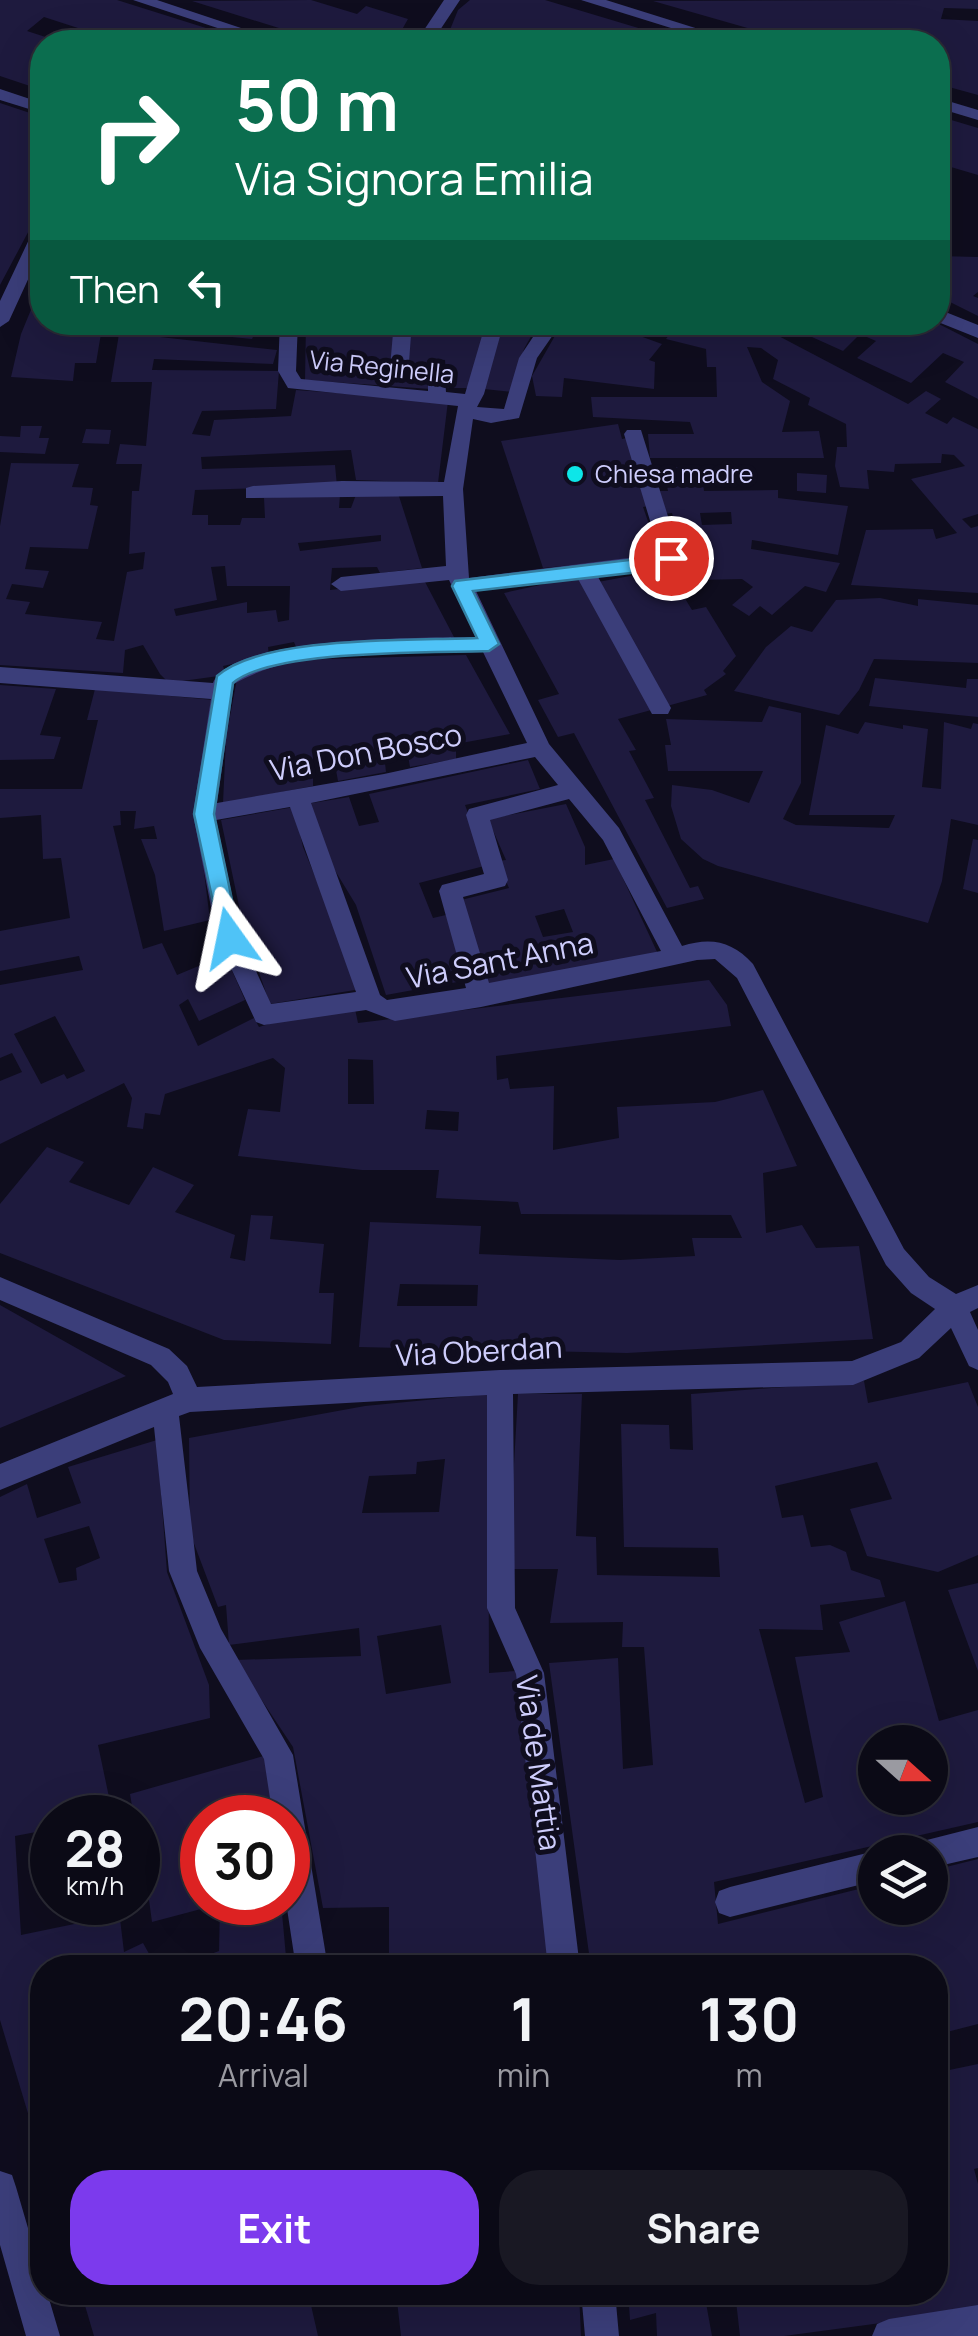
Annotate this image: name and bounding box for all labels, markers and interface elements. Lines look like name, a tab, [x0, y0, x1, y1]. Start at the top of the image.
text: 50 m	[235, 56, 399, 152]
icon: right	[70, 70, 200, 200]
text: Via Signora Emilia	[235, 147, 594, 209]
icon: left	[179, 260, 234, 315]
text: Then	[70, 262, 159, 314]
street label: Via Reginella	[308, 342, 456, 391]
place label: Chiesa madre	[595, 456, 753, 491]
marker: Chiesa madre	[564, 463, 586, 485]
pin	[629, 516, 714, 601]
icon: arrive	[644, 531, 699, 586]
street label: Via Don Bosco	[266, 713, 465, 790]
position arrow	[178, 886, 282, 990]
street label: Via Sant Anna	[403, 921, 597, 998]
street label: Via Oberdan	[394, 1326, 563, 1375]
street label: Via de Mattia	[507, 1673, 572, 1853]
north arrow	[858, 1725, 948, 1815]
map controls	[858, 1725, 948, 1925]
speed limit sign: 30	[180, 1795, 310, 1925]
text: 28	[65, 1814, 125, 1882]
button: layers	[858, 1835, 948, 1925]
text: km/h	[66, 1868, 124, 1903]
text: 20:46	[179, 1977, 348, 2059]
text: 1	[510, 1977, 537, 2059]
text: 130	[699, 1977, 799, 2059]
text: Arrival	[218, 2053, 309, 2097]
text: min	[497, 2053, 550, 2097]
text: m	[736, 2053, 763, 2097]
button: Exit	[70, 2170, 479, 2285]
button: Share	[499, 2170, 908, 2285]

